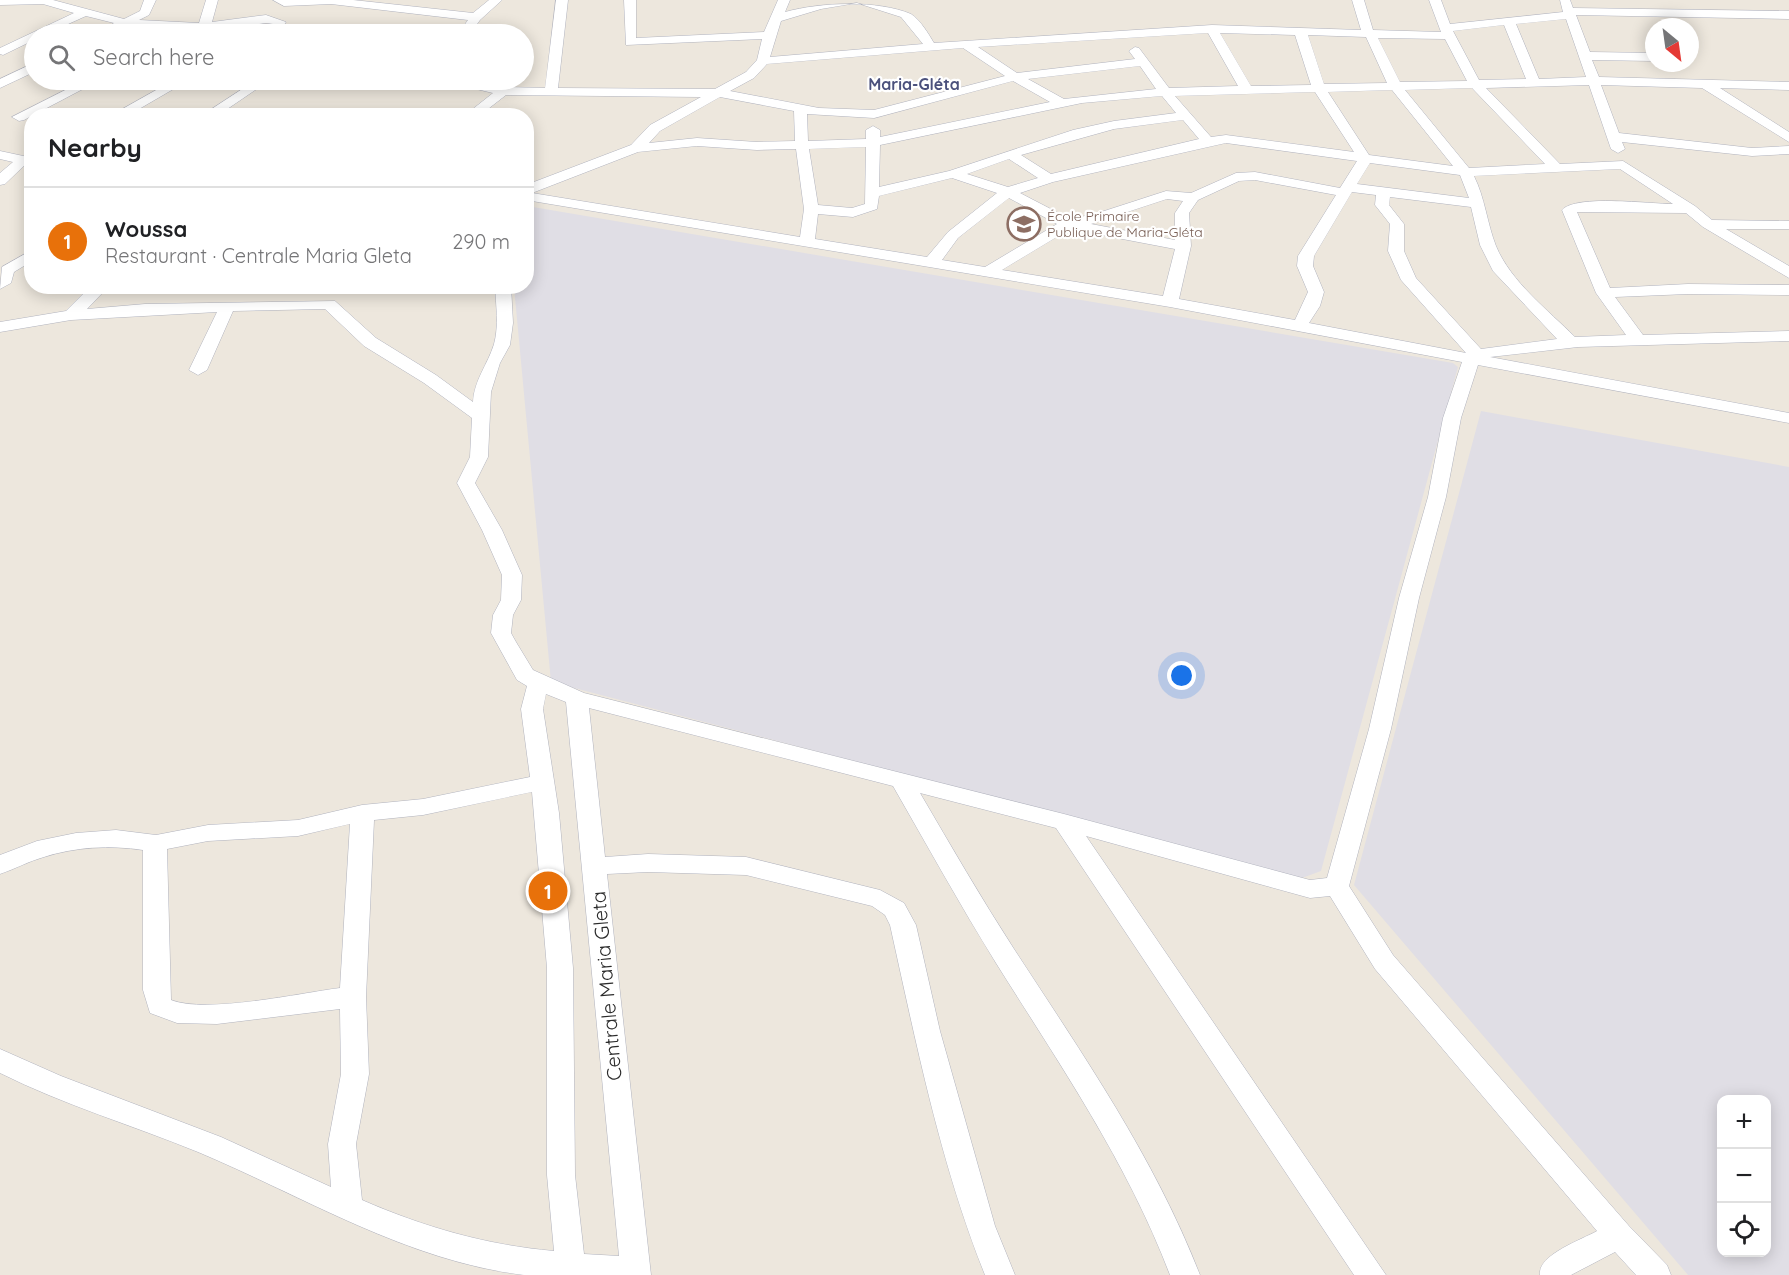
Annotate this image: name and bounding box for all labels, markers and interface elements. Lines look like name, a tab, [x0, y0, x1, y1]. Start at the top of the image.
north arrow	[1645, 18, 1699, 72]
search box	[24, 24, 534, 90]
icon: search	[45, 41, 78, 74]
text: Search here	[93, 43, 214, 71]
district label: Maria-Gléta	[868, 74, 960, 94]
text: Nearby	[48, 131, 142, 164]
school or university icon: École Primaire Publique de Maria-Gléta	[1006, 206, 1042, 242]
place label: École Primaire Publique de Maria-Gléta	[1047, 207, 1203, 241]
text: Woussa	[105, 215, 187, 243]
text: 1	[64, 229, 71, 254]
text: 290 m	[452, 229, 510, 254]
text: Restaurant · Centrale Maria Gleta	[105, 243, 412, 268]
your location	[1167, 661, 1196, 690]
pin: 1	[528, 868, 568, 914]
street label: Centrale Maria Gleta	[585, 890, 627, 1082]
map controls	[1717, 1095, 1771, 1257]
button: +	[1717, 1095, 1771, 1149]
button: −	[1717, 1149, 1771, 1203]
button: locate	[1717, 1203, 1771, 1257]

